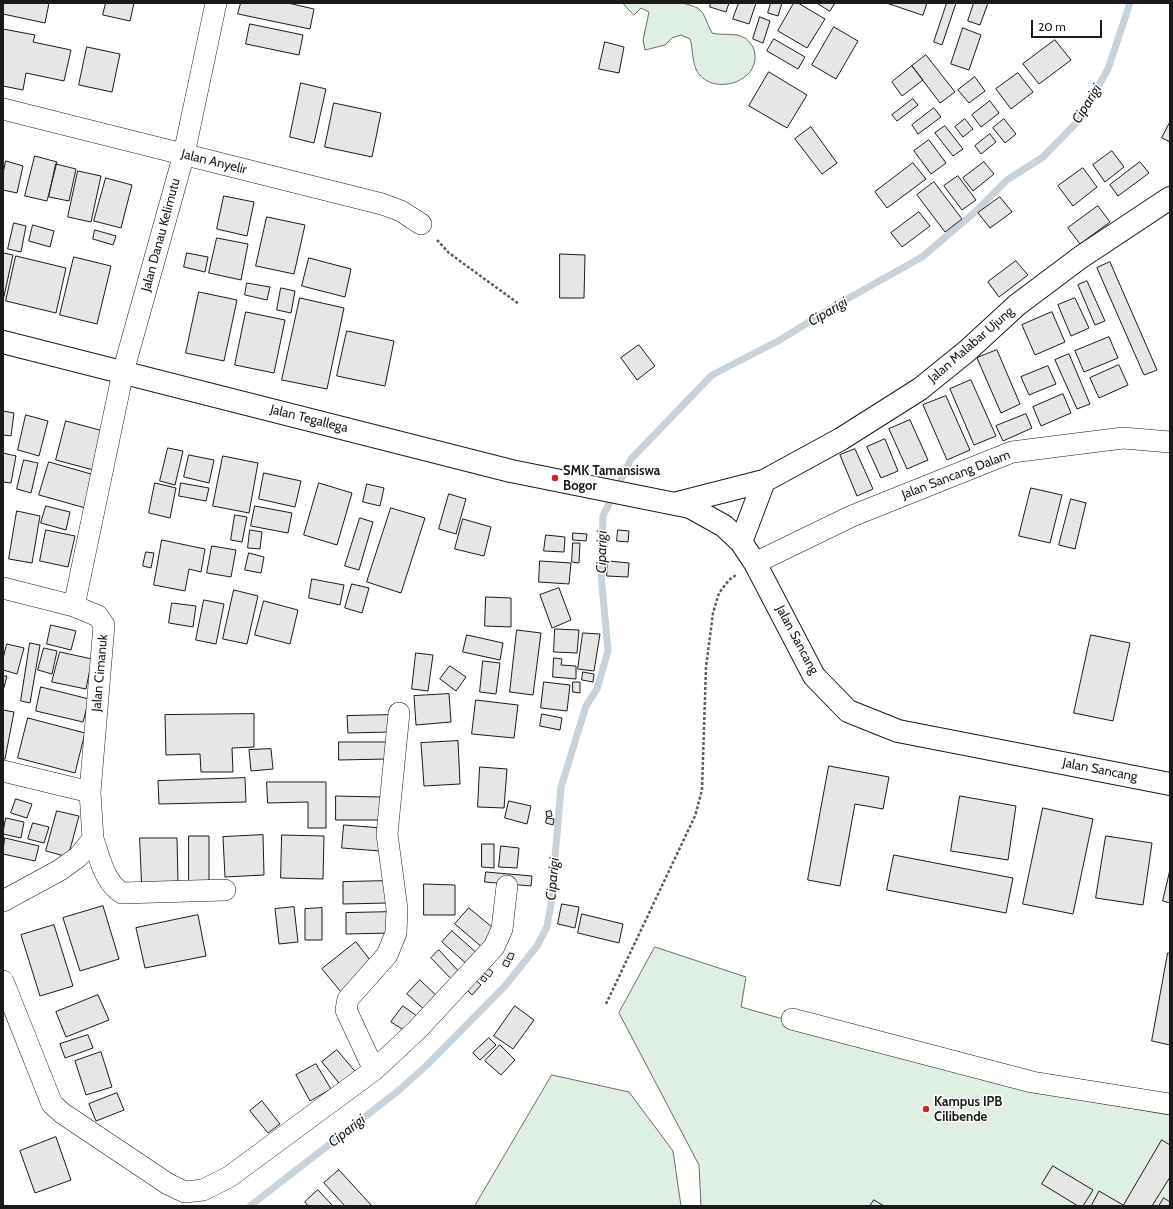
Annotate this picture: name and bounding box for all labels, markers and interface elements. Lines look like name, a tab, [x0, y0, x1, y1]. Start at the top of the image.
scale bar	[1033, 12, 1104, 38]
text: 20 m	[1038, 19, 1066, 34]
water label: Ciparigi	[1069, 81, 1105, 127]
street label: Jalan Anyelir	[180, 146, 248, 178]
street label: Jalan Danau Kelimutu	[138, 177, 184, 293]
water label: Ciparigi	[805, 294, 851, 330]
street label: Jalan Malabar Ujung	[925, 304, 1017, 386]
street label: Jalan Tegallega	[268, 402, 350, 436]
street label: Jalan Sancang Dalam	[899, 447, 1013, 503]
place label: SMK Tamansiswa Bogor	[563, 463, 660, 494]
marker: SMK Tamansiswa Bogor	[550, 473, 560, 483]
water label: Ciparigi	[593, 530, 611, 574]
street label: Jalan Sancang	[772, 603, 822, 677]
street label: Jalan Cimanuk	[89, 634, 111, 712]
street label: Jalan Sancang	[1061, 755, 1139, 785]
water label: Ciparigi	[543, 857, 563, 901]
place label: Kampus IPB Cilibende	[934, 1094, 1002, 1125]
marker: Kampus IPB Cilibende	[921, 1104, 931, 1114]
water label: Ciparigi	[325, 1111, 369, 1151]

